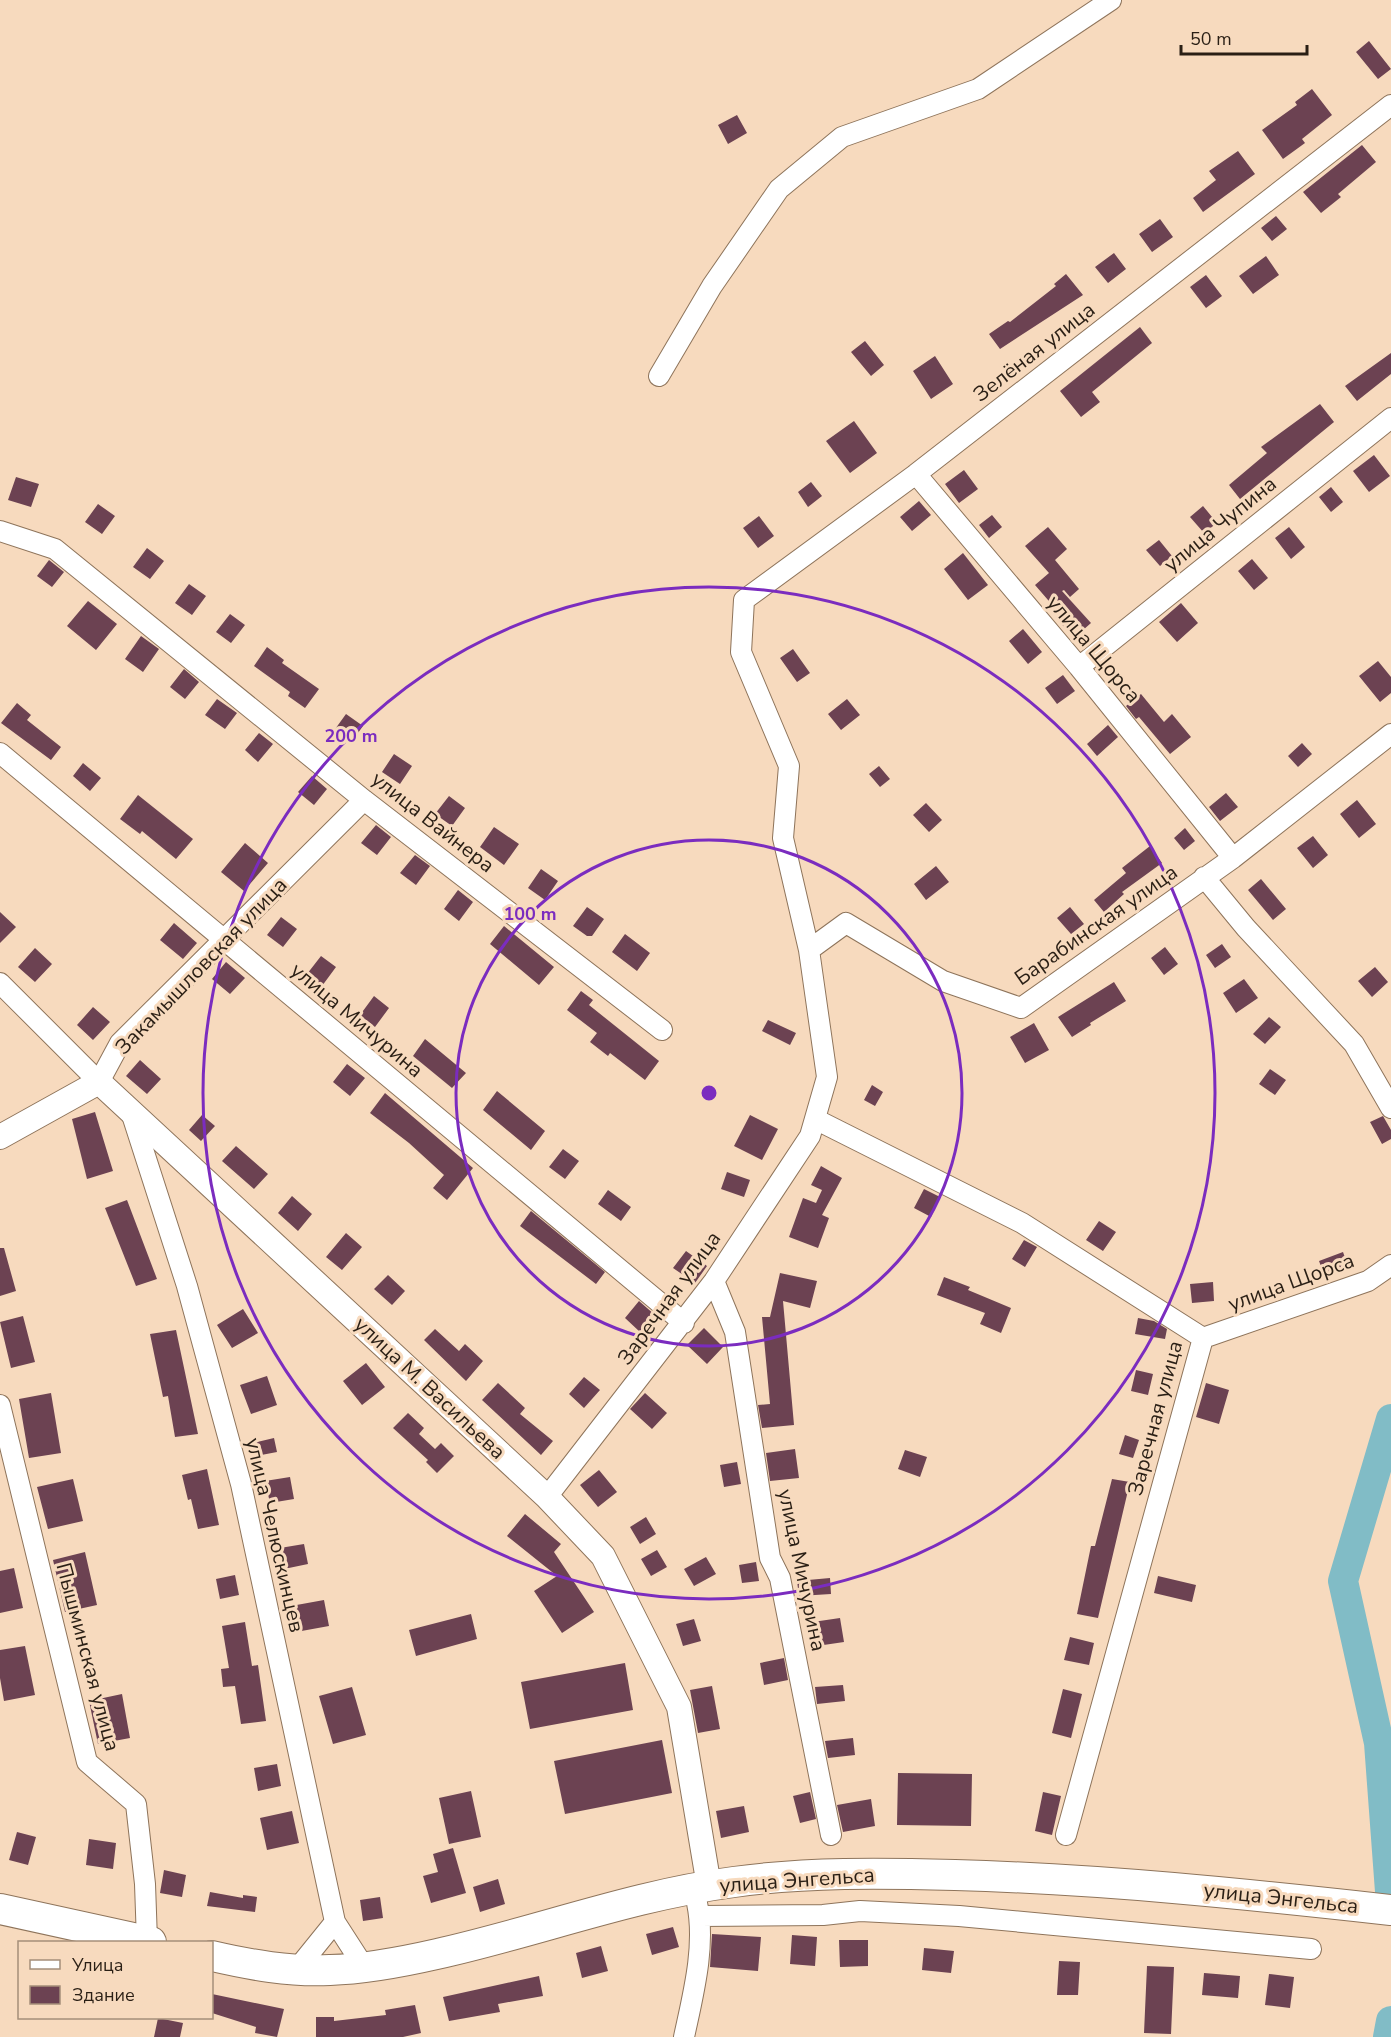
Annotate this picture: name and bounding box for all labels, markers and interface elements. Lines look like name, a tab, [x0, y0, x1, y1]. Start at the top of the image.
scale bar	[1181, 18, 1307, 56]
text: 50 m	[1190, 27, 1232, 51]
street label: Зелёная улица	[967, 296, 1101, 408]
street label: улица Чупина	[1158, 470, 1282, 578]
street label: улица Щорса	[1041, 589, 1147, 709]
text: 200 m	[324, 724, 378, 748]
street label: улица Вайнера	[366, 765, 500, 879]
street label: Барабинская улица	[1009, 858, 1183, 992]
street label: Закамышловская улица	[109, 871, 293, 1061]
text: 100 m	[503, 902, 557, 926]
street label: улица Мичурина	[285, 956, 429, 1084]
centre of rings	[699, 1083, 719, 1103]
street label: Заречная улица	[611, 1225, 727, 1371]
street label: улица Щорса	[1224, 1246, 1358, 1318]
street label: улица М. Васильева	[348, 1310, 512, 1466]
street label: Заречная улица	[1121, 1338, 1189, 1498]
street label: улица Челюскинцев	[239, 1435, 311, 1635]
street label: улица Мичурина	[771, 1486, 833, 1654]
street label: Пышминская улица	[49, 1560, 127, 1754]
street label: улица Энгельса	[718, 1861, 876, 1899]
street label: улица Энгельса	[1202, 1876, 1360, 1920]
legend	[18, 1941, 213, 2019]
text: Улица	[71, 1953, 123, 1977]
text: Здание	[72, 1983, 135, 2007]

